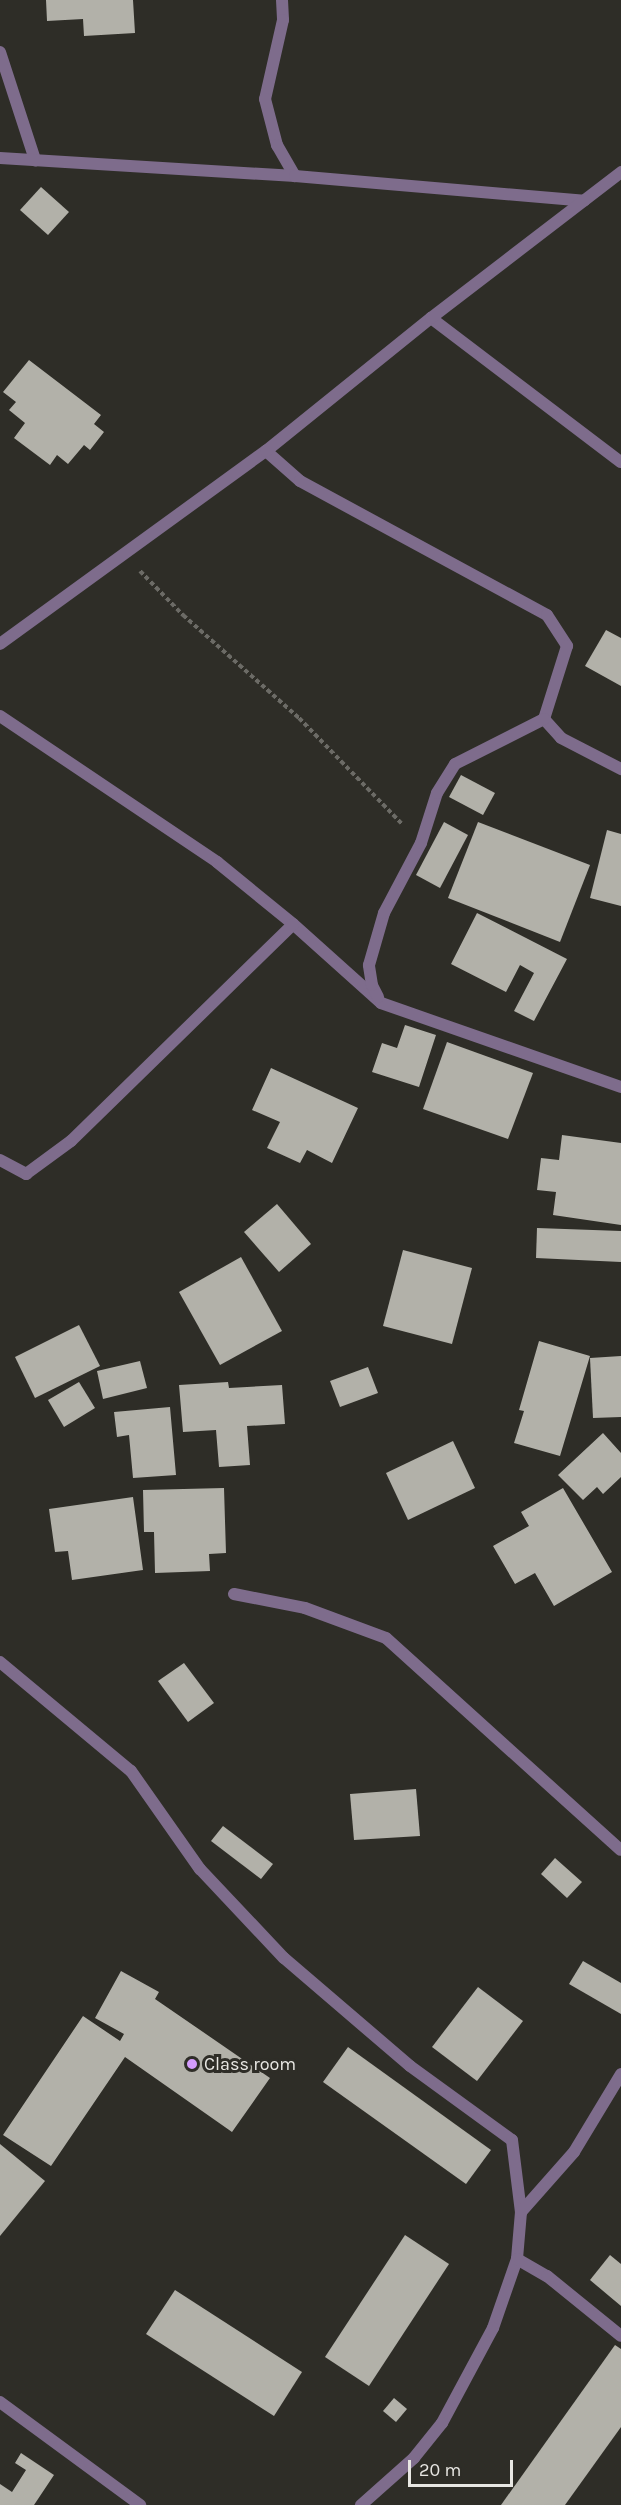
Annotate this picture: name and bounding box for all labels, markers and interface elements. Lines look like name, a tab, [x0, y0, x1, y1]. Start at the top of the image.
place label: Class room	[204, 2053, 296, 2075]
marker: Class room	[185, 2057, 199, 2071]
scale bar	[411, 2448, 516, 2486]
text: 20 m	[419, 2459, 461, 2481]

